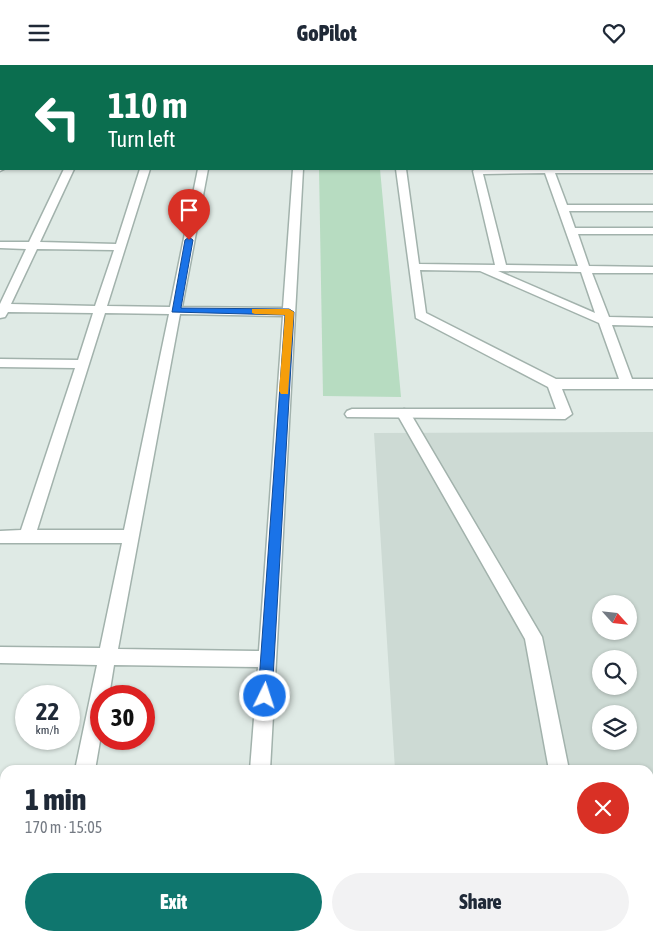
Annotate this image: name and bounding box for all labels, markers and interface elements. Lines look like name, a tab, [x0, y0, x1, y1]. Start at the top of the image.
icon: menu	[25, 19, 53, 47]
icon: heart	[600, 19, 628, 47]
text: GoPilot	[296, 20, 357, 46]
icon: left	[25, 85, 90, 150]
text: 110 m	[108, 85, 187, 125]
text: Turn left	[108, 126, 175, 152]
pin	[168, 189, 210, 240]
icon: arrive	[175, 196, 203, 224]
north arrow	[592, 595, 638, 640]
map controls	[592, 595, 637, 750]
button: search	[592, 650, 637, 695]
position arrow	[238, 669, 290, 721]
speed limit sign: 30	[90, 685, 155, 750]
text: 22	[36, 697, 59, 725]
button: layers	[592, 705, 637, 750]
text: km/h	[36, 723, 59, 737]
text: 1 min	[25, 782, 86, 816]
button: close	[577, 782, 629, 834]
text: 170 m · 15:05	[25, 818, 102, 836]
button: Exit	[25, 873, 322, 931]
button: Share	[332, 873, 629, 931]

